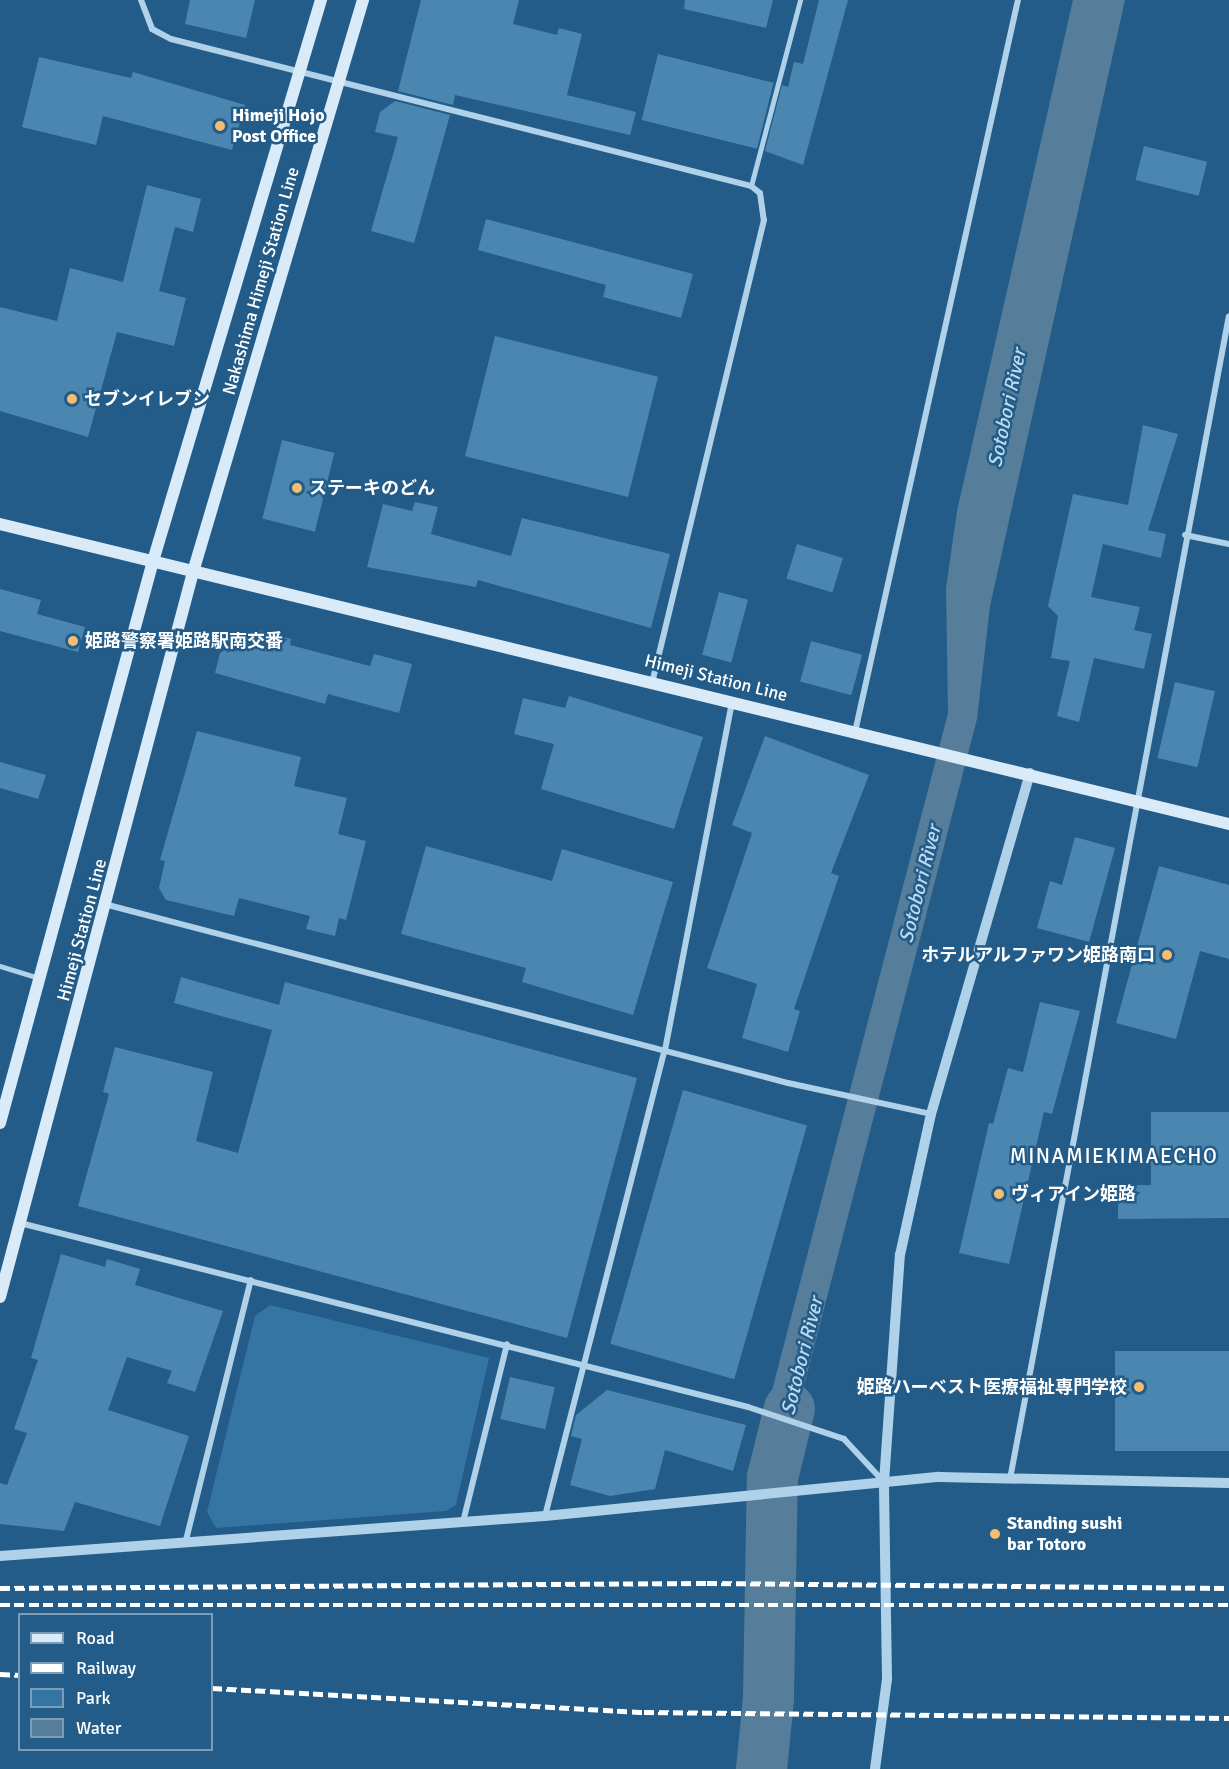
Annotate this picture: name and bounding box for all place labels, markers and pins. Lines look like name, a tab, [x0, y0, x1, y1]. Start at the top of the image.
place label: Himeji Hojo Post Office	[232, 105, 325, 148]
marker: Himeji Hojo Post Office	[213, 119, 227, 133]
place label: セブンイレブン	[84, 388, 210, 410]
marker: セブンイレブン	[65, 392, 79, 406]
place label: ステーキのどん	[309, 477, 435, 499]
marker: ステーキのどん	[290, 481, 304, 495]
place label: 姫路警察署姫路駅南交番	[85, 630, 283, 652]
marker: 姫路警察署姫路駅南交番	[66, 634, 80, 648]
place label: ホテルアルファワン姫路南口	[921, 944, 1155, 966]
marker: ホテルアルファワン姫路南口	[1160, 948, 1174, 962]
place label: ヴィアイン姫路	[1011, 1183, 1137, 1205]
marker: ヴィアイン姫路	[992, 1187, 1006, 1201]
place label: 姫路ハーベスト医療福祉専門学校	[857, 1376, 1127, 1398]
marker: 姫路ハーベスト医療福祉専門学校	[1132, 1380, 1146, 1394]
place label: Standing sushi bar Totoro	[1007, 1513, 1122, 1556]
marker: Standing sushi bar Totoro	[988, 1527, 1002, 1541]

